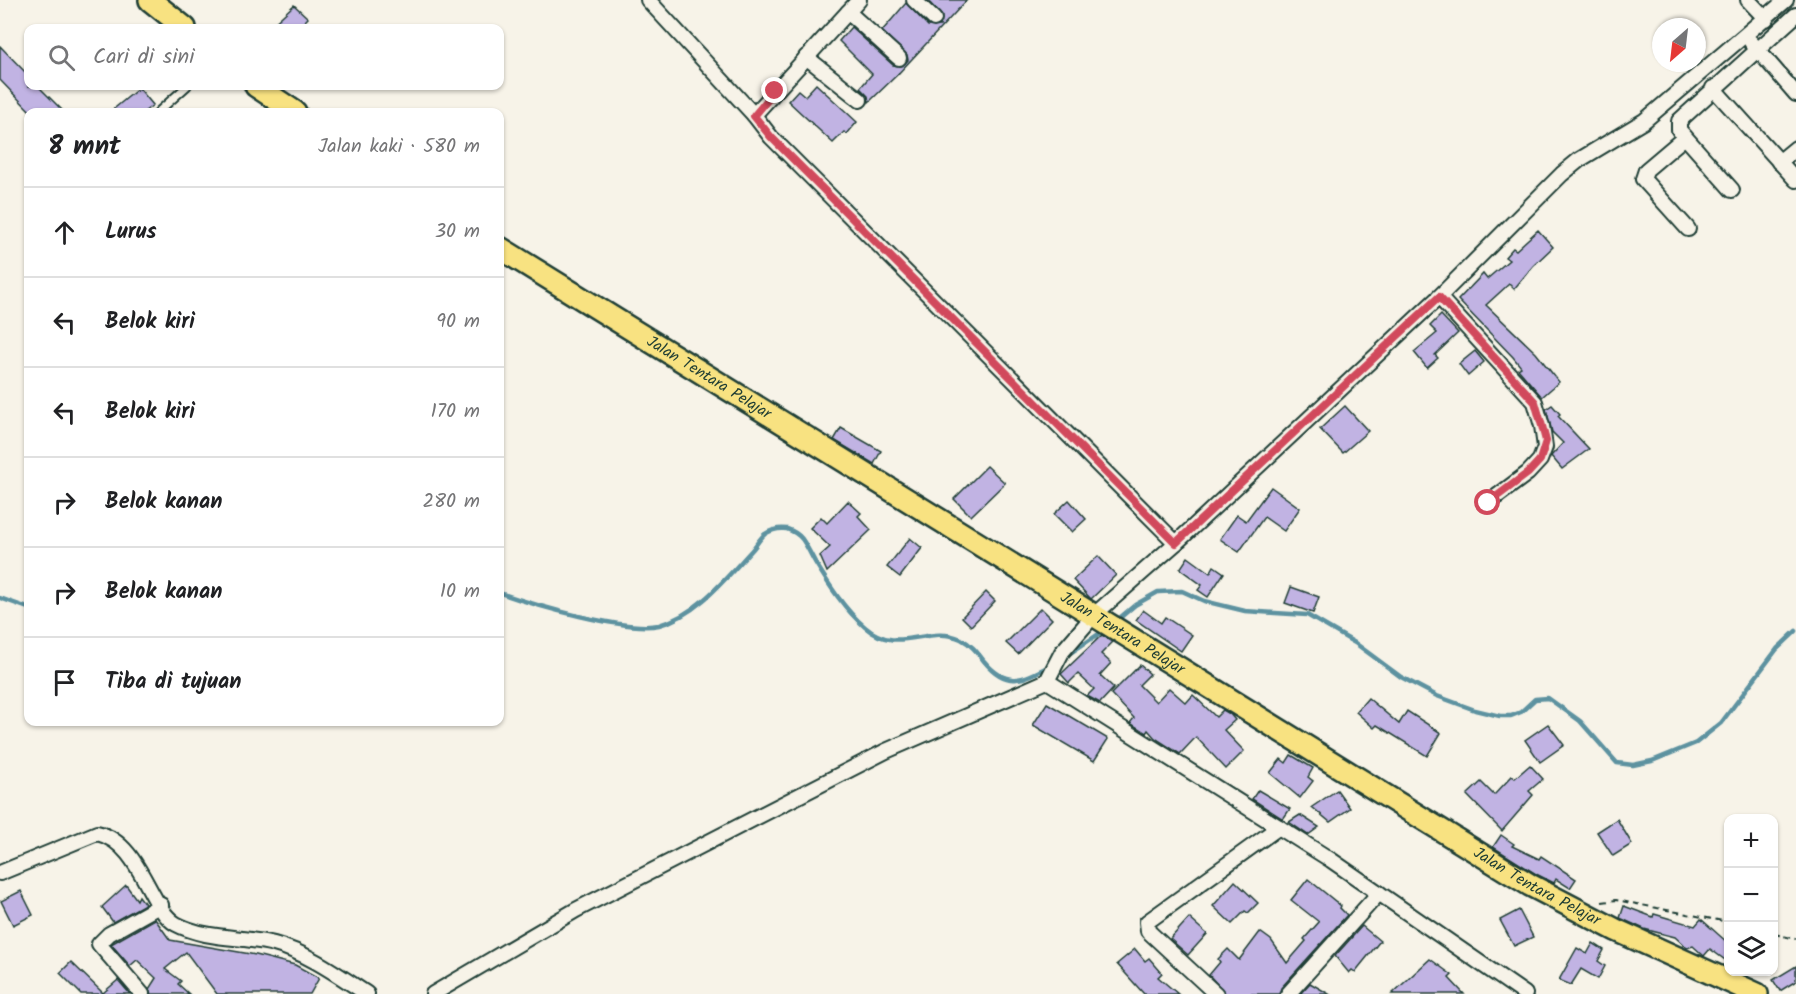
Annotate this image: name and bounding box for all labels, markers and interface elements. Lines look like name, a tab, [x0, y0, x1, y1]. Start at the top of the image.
north arrow	[1652, 18, 1706, 72]
search box	[24, 24, 504, 90]
text: Cari di sini	[93, 40, 194, 75]
icon: search	[45, 41, 78, 74]
route end	[761, 77, 787, 103]
text: 8 mnt	[48, 126, 121, 168]
text: Jalan kaki · 580 m	[318, 131, 480, 163]
text: Lurus	[105, 215, 157, 250]
icon: ahead	[48, 216, 81, 249]
text: 30 m	[435, 216, 480, 248]
text: Belok kiri	[105, 305, 195, 340]
icon: left	[48, 306, 81, 339]
text: 90 m	[436, 306, 480, 338]
street label: Jalan Tentara Pelajar	[642, 329, 778, 426]
text: Belok kiri	[105, 395, 195, 430]
icon: left	[48, 396, 81, 429]
text: 170 m	[431, 396, 480, 428]
text: Belok kanan	[105, 485, 222, 520]
icon: right	[48, 486, 81, 519]
text: 280 m	[422, 486, 480, 518]
route start	[1474, 489, 1500, 515]
text: Belok kanan	[105, 575, 222, 610]
icon: right	[48, 576, 81, 609]
text: 10 m	[440, 576, 480, 608]
street label: Jalan Tentara Pelajar	[1055, 585, 1191, 682]
text: Tiba di tujuan	[105, 665, 241, 700]
icon: arrive	[48, 666, 81, 699]
map controls	[1724, 814, 1778, 976]
button: +	[1724, 814, 1778, 868]
street label: Jalan Tentara Pelajar	[1469, 840, 1607, 933]
button: −	[1724, 868, 1778, 922]
button: layers	[1724, 922, 1778, 976]

